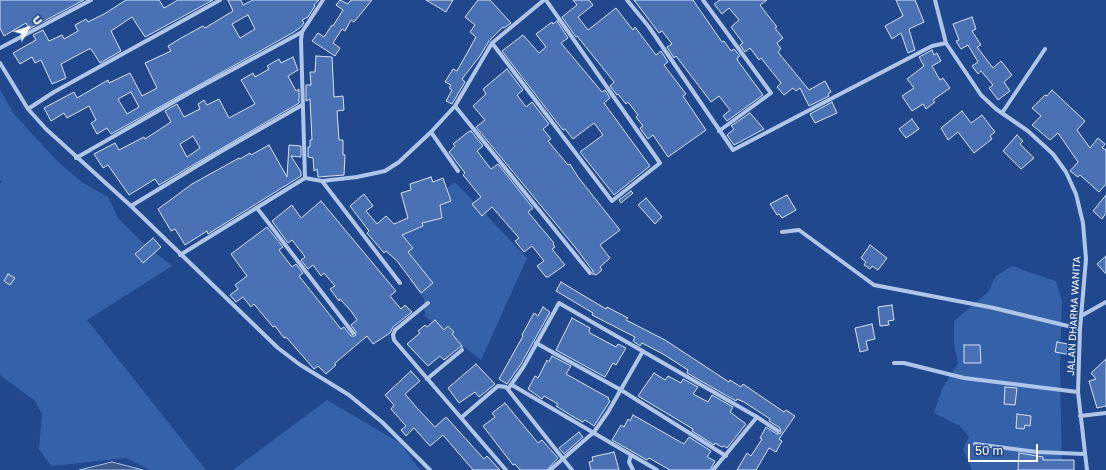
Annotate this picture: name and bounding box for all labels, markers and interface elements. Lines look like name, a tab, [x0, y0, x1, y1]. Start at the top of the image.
north arrow	[8, 8, 48, 48]
text: U	[30, 13, 45, 27]
street label: JALAN DHARMA WANITA	[1065, 256, 1083, 376]
scale bar	[970, 436, 1040, 462]
text: 50 m	[975, 443, 1003, 458]

